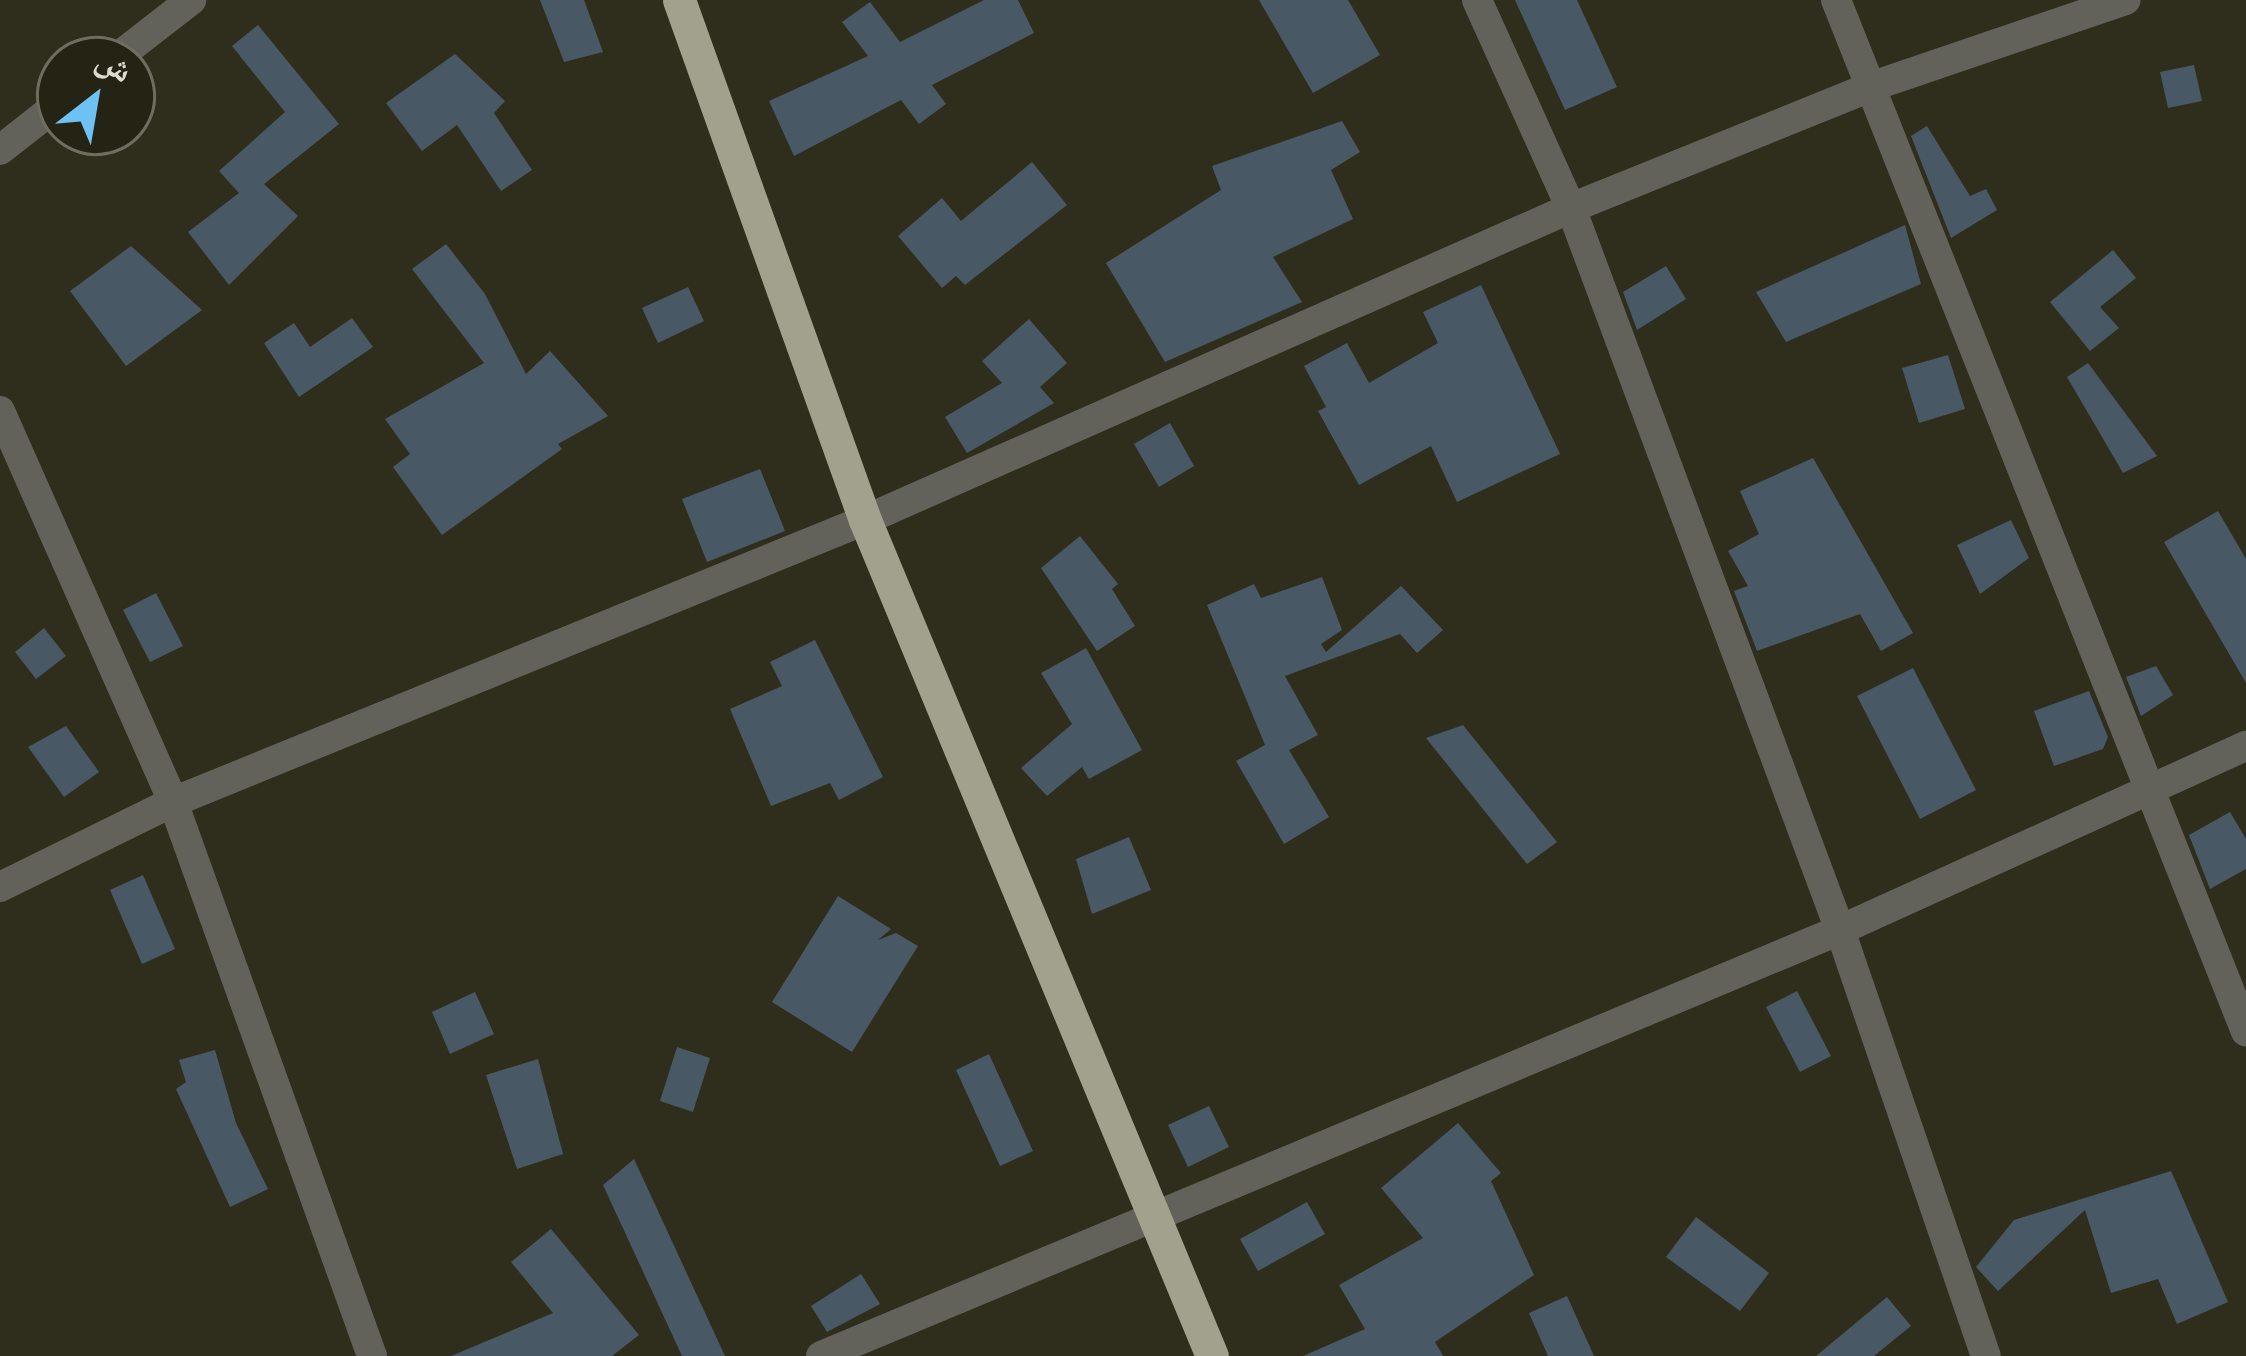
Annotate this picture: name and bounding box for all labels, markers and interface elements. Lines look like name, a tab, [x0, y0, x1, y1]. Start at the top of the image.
north arrow	[36, 36, 156, 156]
text: ش	[87, 41, 139, 95]

